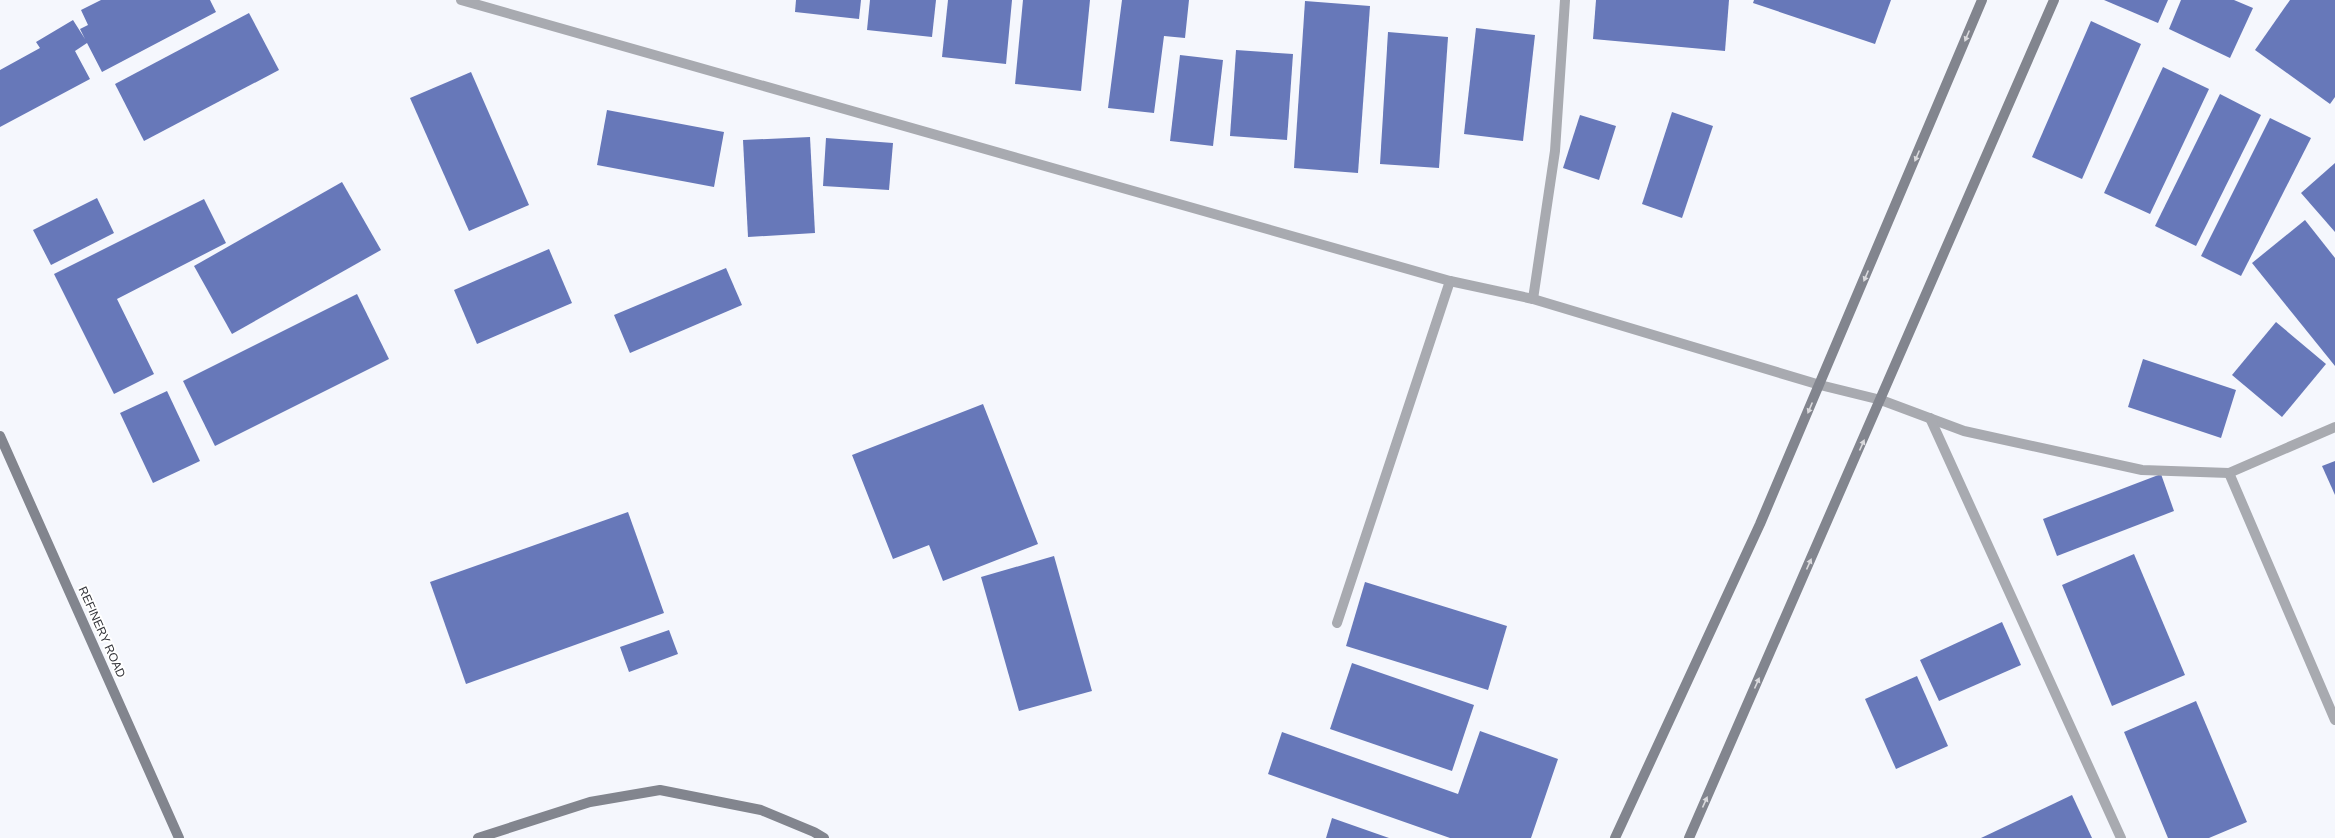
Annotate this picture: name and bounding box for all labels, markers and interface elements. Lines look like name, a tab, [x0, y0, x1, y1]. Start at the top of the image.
one-way arrow	[1964, 31, 1970, 42]
one-way arrow	[1913, 150, 1919, 162]
one-way arrow	[1863, 270, 1869, 281]
one-way arrow	[1807, 403, 1813, 414]
one-way arrow	[1858, 439, 1865, 451]
one-way arrow	[1806, 559, 1812, 570]
street label: REFINERY ROAD	[76, 584, 129, 680]
one-way arrow	[1754, 678, 1760, 689]
one-way arrow	[1702, 797, 1708, 808]

